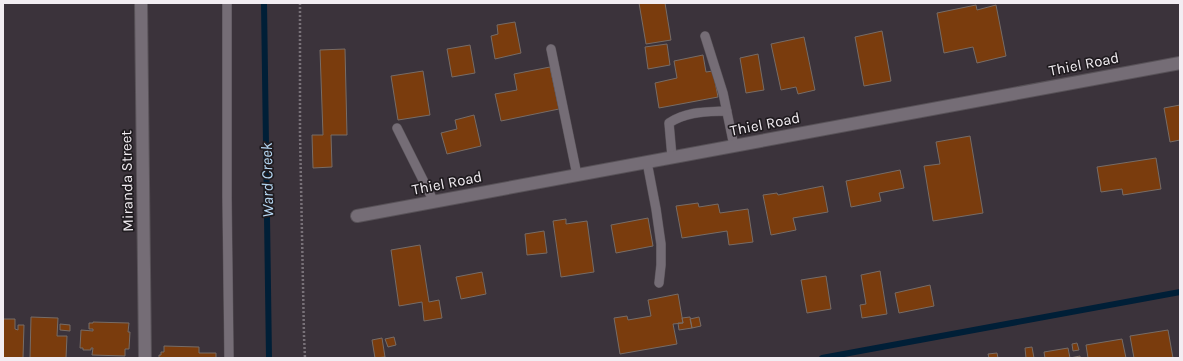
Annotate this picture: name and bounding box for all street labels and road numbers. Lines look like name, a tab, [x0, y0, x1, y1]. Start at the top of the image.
street label: Thiel Road	[1047, 48, 1121, 80]
street label: Thiel Road	[728, 108, 802, 140]
street label: Miranda Street	[117, 130, 137, 232]
street label: Thiel Road	[410, 167, 484, 199]

